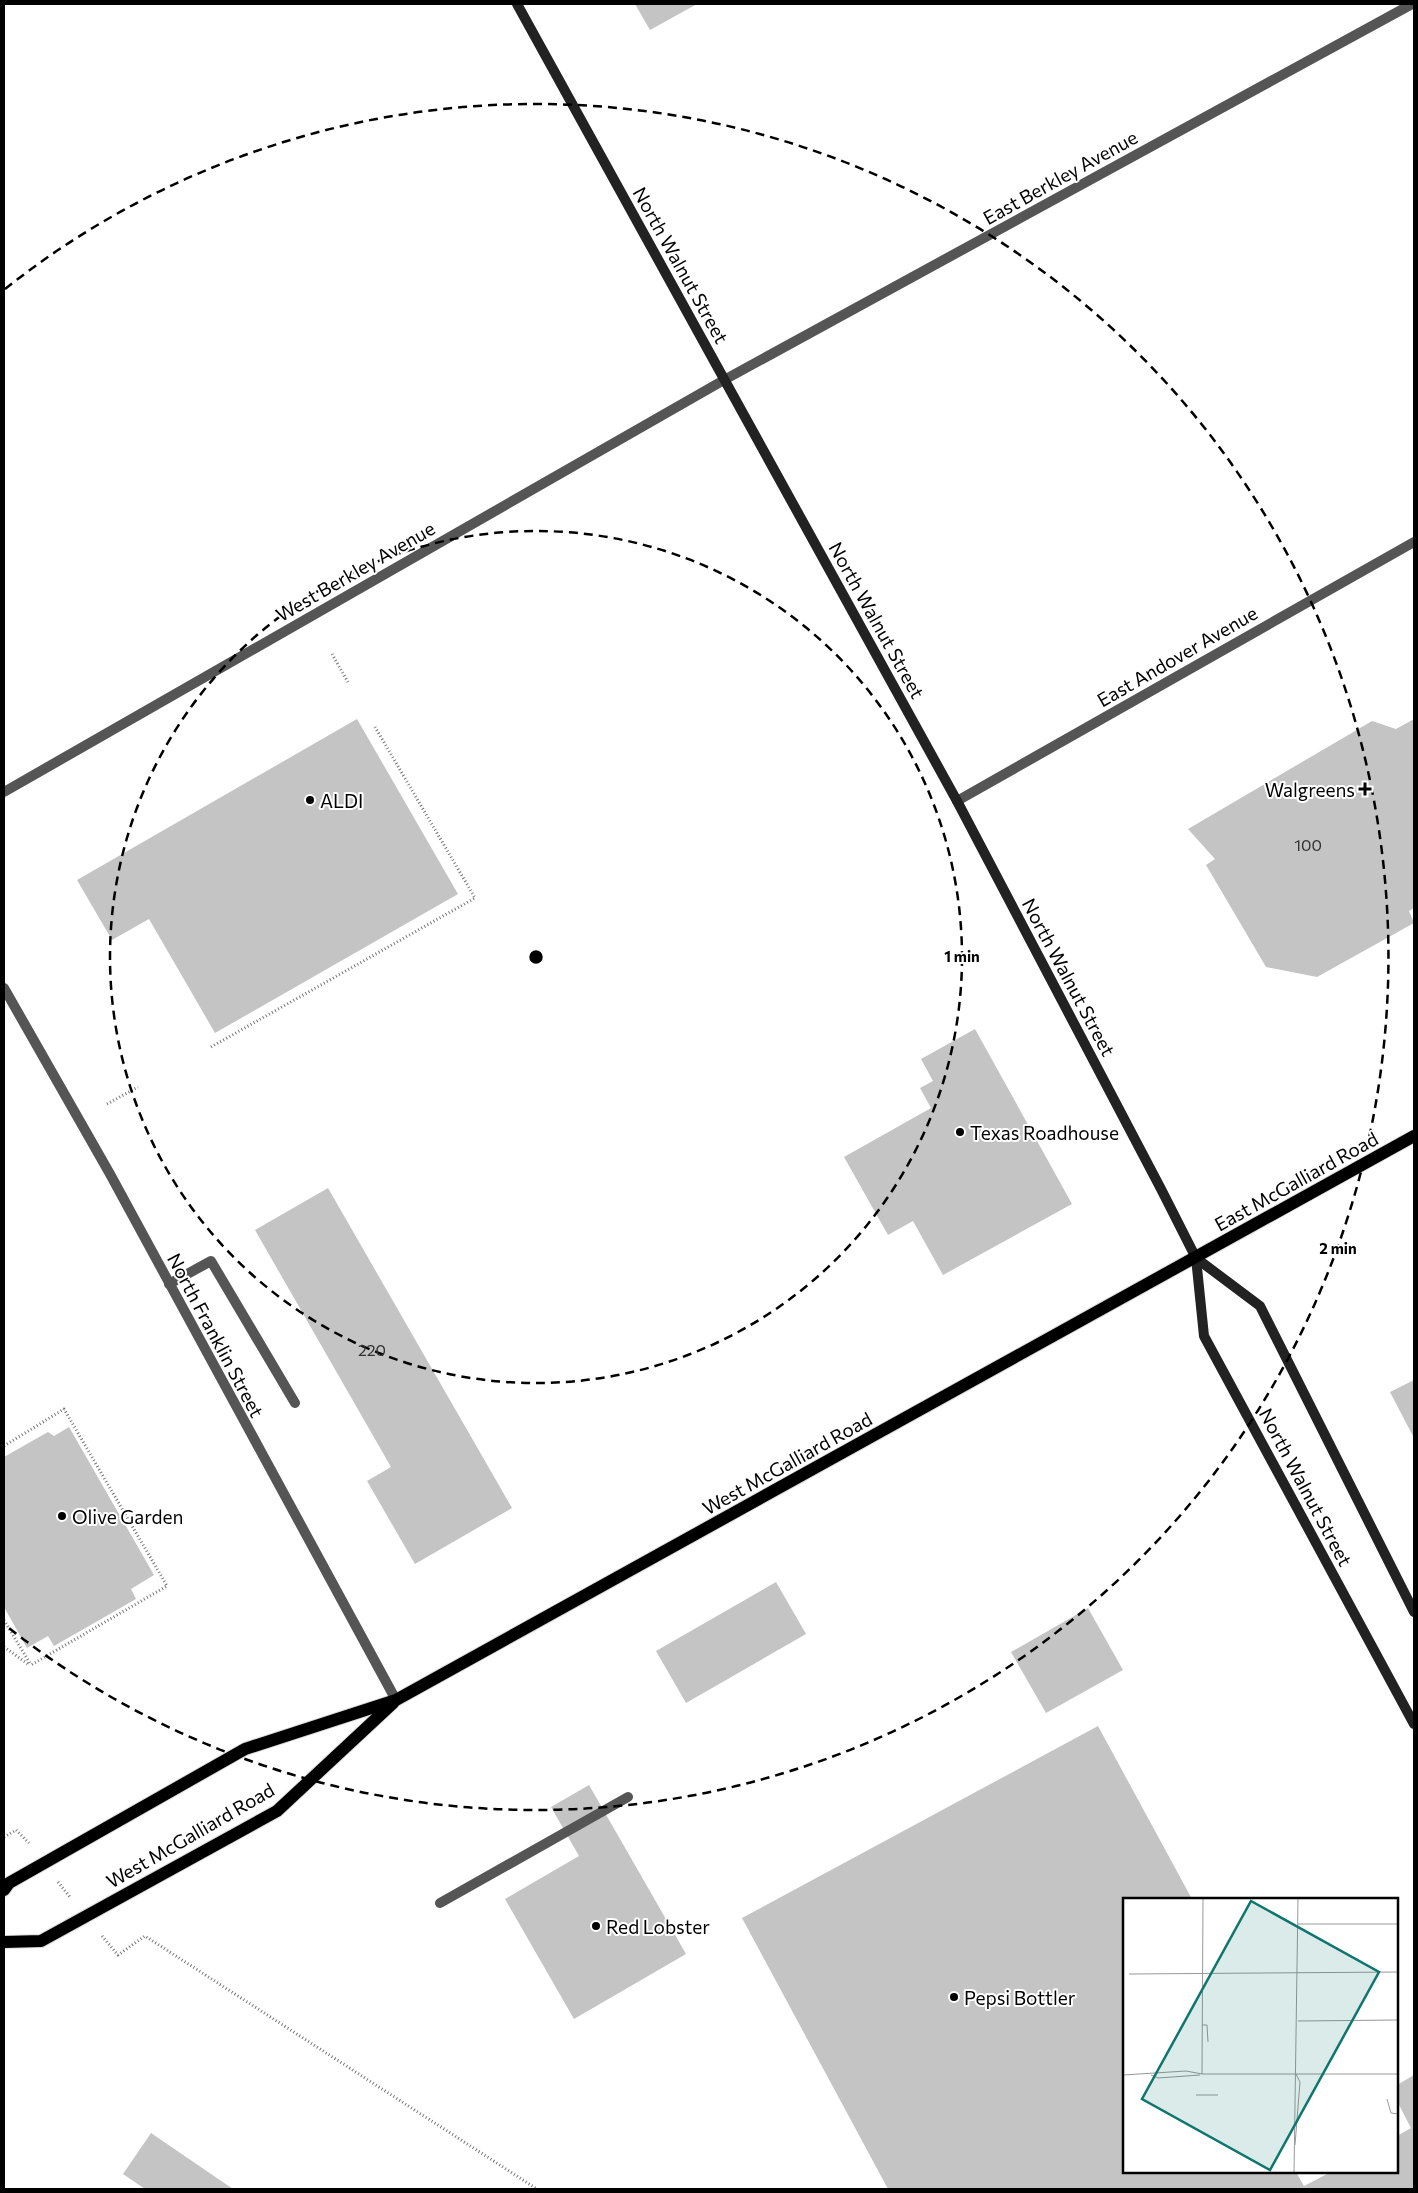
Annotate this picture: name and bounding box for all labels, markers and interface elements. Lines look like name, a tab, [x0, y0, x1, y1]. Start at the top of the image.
street label: East Berkley Avenue	[979, 125, 1141, 229]
street label: North Walnut Street	[628, 183, 734, 347]
street label: West Berkley Avenue	[271, 516, 439, 626]
street label: North Walnut Street	[824, 538, 930, 702]
street label: East Andover Avenue	[1093, 601, 1261, 711]
place label: Walgreens	[1265, 778, 1355, 801]
marker: Walgreens	[1359, 783, 1371, 795]
place label: ALDI	[320, 789, 363, 812]
marker: ALDI	[304, 794, 316, 806]
house number: 100	[1294, 835, 1322, 854]
street label: North Walnut Street	[1018, 894, 1120, 1060]
text: 1 min	[944, 947, 980, 965]
centre of rings	[527, 948, 545, 966]
place label: Texas Roadhouse	[970, 1121, 1119, 1144]
marker: Texas Roadhouse	[954, 1126, 966, 1138]
street label: East McGalliard Road	[1210, 1126, 1382, 1236]
text: 2 min	[1319, 1239, 1357, 1257]
street label: North Franklin Street	[163, 1249, 269, 1421]
house number: 220	[358, 1340, 386, 1359]
street label: North Walnut Street	[1255, 1404, 1357, 1570]
street label: West McGalliard Road	[698, 1407, 876, 1519]
place label: Olive Garden	[72, 1505, 183, 1528]
marker: Olive Garden	[56, 1510, 68, 1522]
street label: West McGalliard Road	[102, 1777, 278, 1893]
inset map	[1123, 1898, 1398, 2173]
place label: Red Lobster	[606, 1915, 710, 1938]
marker: Red Lobster	[590, 1920, 602, 1932]
place label: Pepsi Bottler	[964, 1986, 1076, 2009]
marker: Pepsi Bottler	[948, 1991, 960, 2003]

